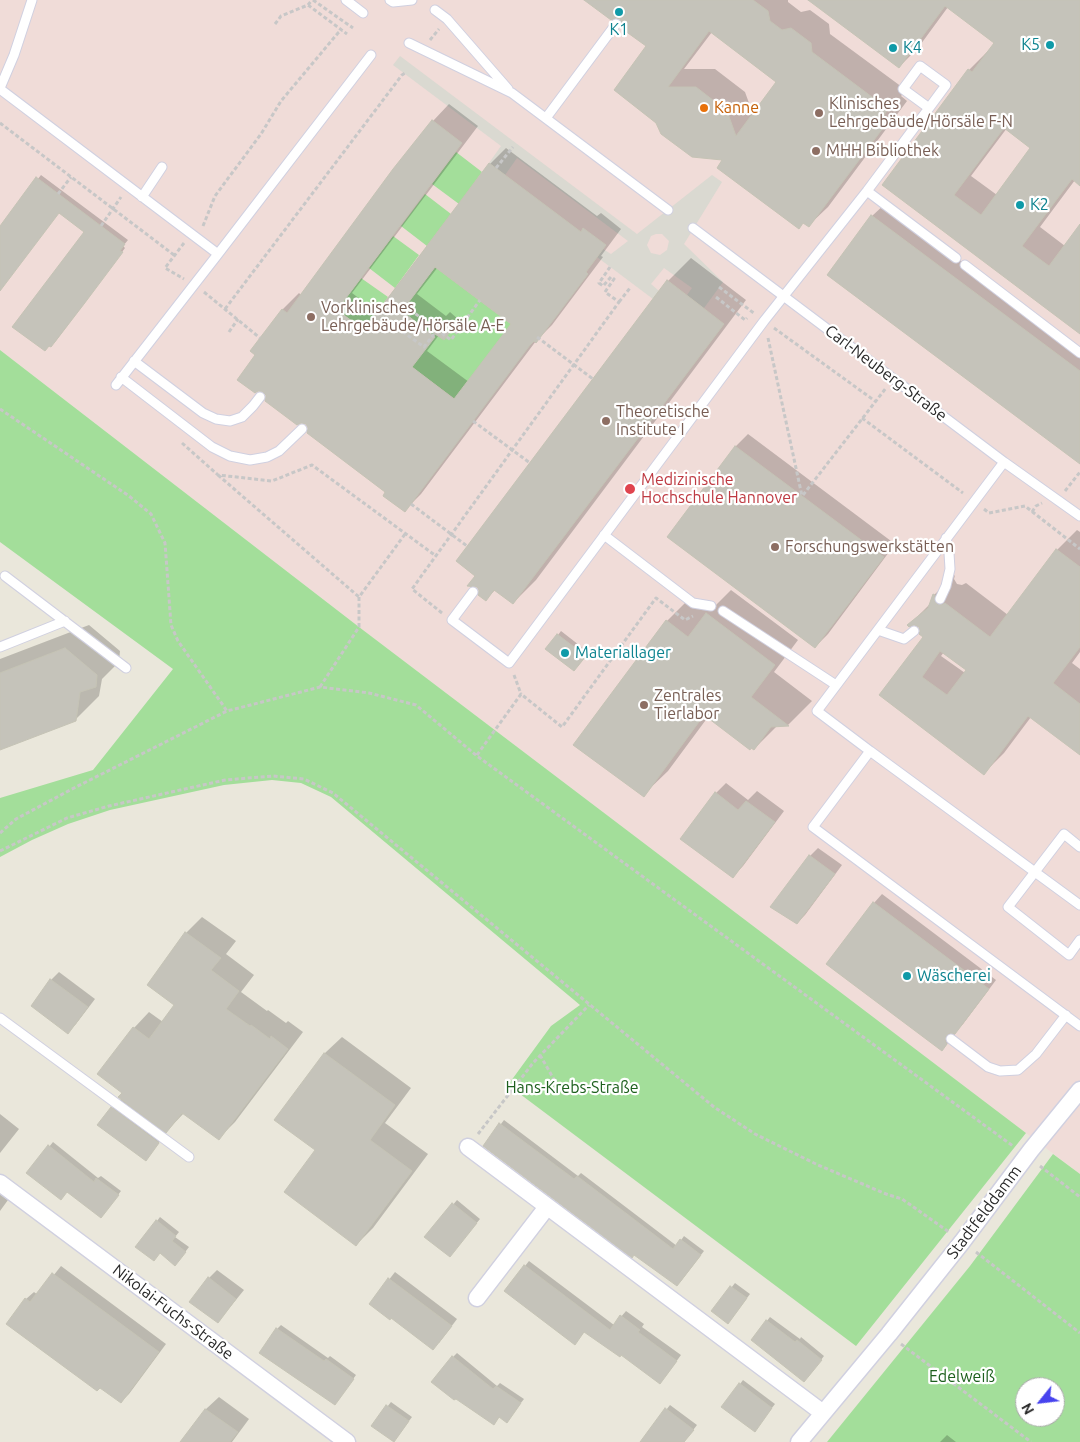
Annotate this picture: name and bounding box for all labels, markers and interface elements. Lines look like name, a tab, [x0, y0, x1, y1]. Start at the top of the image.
marker: K1	[613, 6, 625, 18]
place label: K1	[610, 20, 628, 40]
place label: K5	[1021, 35, 1040, 55]
place label: K4	[903, 38, 922, 58]
marker: K5	[1044, 39, 1056, 51]
marker: K4	[887, 42, 899, 54]
place label: Klinisches Lehrgebäude/Hörsäle F-N	[829, 94, 1013, 132]
place label: Kanne	[714, 98, 759, 118]
marker: Kanne	[698, 102, 710, 114]
marker: Klinisches Lehrgebäude/Hörsäle F-N	[813, 107, 825, 119]
place label: MHH Bibliothek	[826, 141, 939, 161]
marker: MHH Bibliothek	[810, 145, 822, 157]
place label: K2	[1030, 195, 1049, 215]
marker: K2	[1014, 199, 1026, 211]
place label: Vorklinisches Lehrgebäude/Hörsäle A-E	[321, 298, 504, 336]
marker: Vorklinisches Lehrgebäude/Hörsäle A-E	[305, 311, 317, 323]
street label: Carl-Neuberg-Straße	[821, 321, 951, 425]
place label: Theoretische Institute I	[616, 402, 710, 440]
marker: Theoretische Institute I	[600, 415, 612, 427]
place label: Medizinische Hochschule Hannover	[641, 470, 797, 508]
marker: Medizinische Hochschule Hannover	[623, 482, 637, 496]
place label: Forschungswerkstätten	[785, 537, 954, 557]
marker: Forschungswerkstätten	[769, 541, 781, 553]
place label: Materiallager	[575, 643, 671, 663]
marker: Materiallager	[559, 647, 571, 659]
place label: Zentrales Tierlabor	[654, 686, 722, 724]
marker: Zentrales Tierlabor	[638, 699, 650, 711]
place label: Wäscherei	[917, 966, 991, 986]
marker: Wäscherei	[901, 970, 913, 982]
park label: Hans-Krebs-Straße	[505, 1078, 639, 1098]
street label: Stadtfelddamm	[943, 1161, 1025, 1263]
street label: Nikolai-Fuchs-Straße	[109, 1260, 237, 1364]
park label: Edelweiß	[929, 1367, 995, 1387]
north arrow	[1015, 1377, 1065, 1427]
text: N	[1018, 1400, 1037, 1417]

